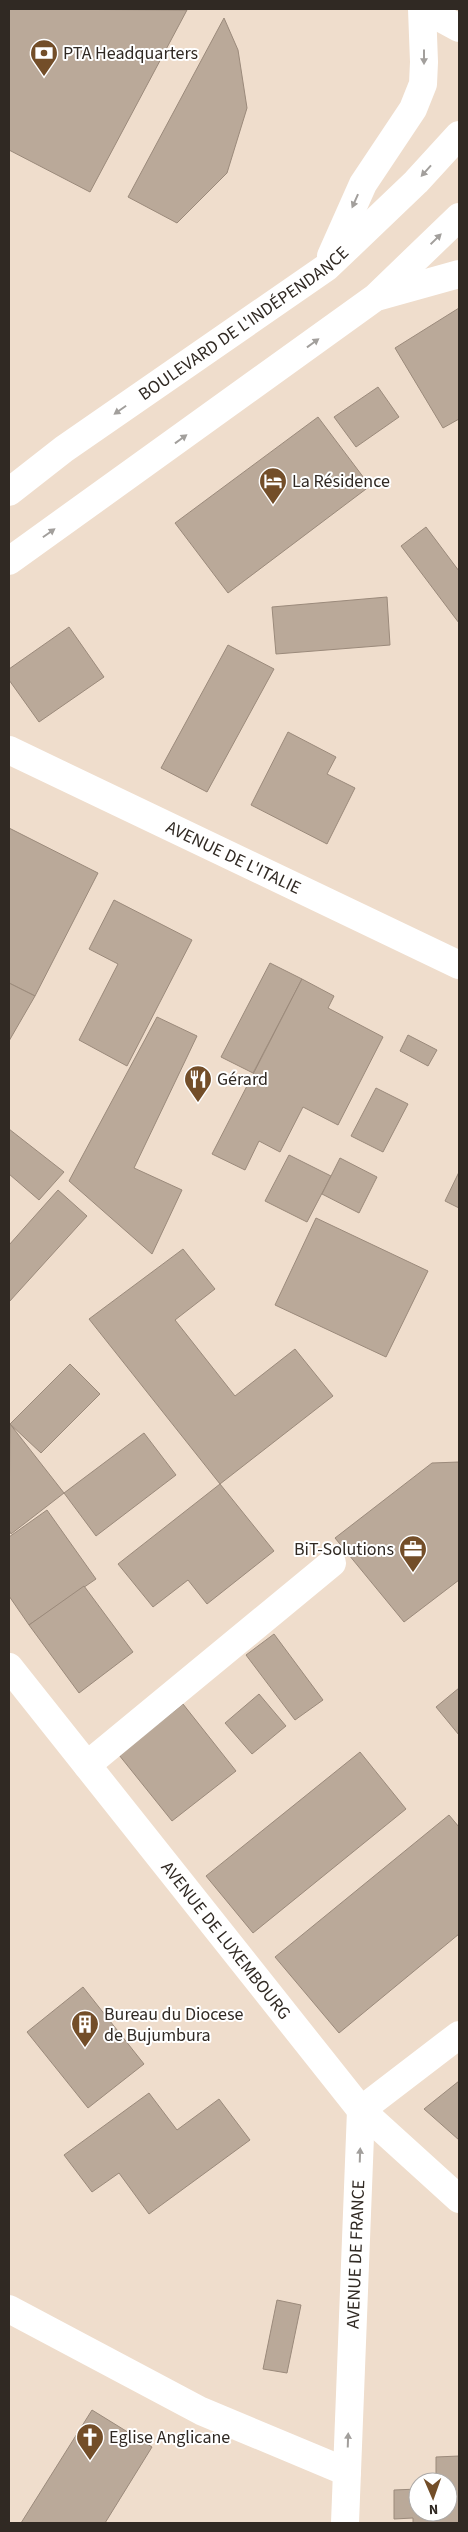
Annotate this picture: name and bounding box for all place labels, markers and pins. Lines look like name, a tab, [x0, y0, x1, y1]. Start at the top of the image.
bank icon: PTA Headquarters	[29, 38, 59, 77]
place label: PTA Headquarters	[63, 41, 198, 66]
hotel icon: La Résidence	[258, 466, 288, 505]
place label: La Résidence	[292, 469, 390, 494]
restaurant icon: Gérard	[183, 1064, 213, 1103]
place label: Gérard	[217, 1067, 268, 1092]
office icon: BiT-Solutions	[398, 1534, 428, 1573]
place label: BiT-Solutions	[294, 1537, 394, 1562]
place label: Bureau du Diocese de Bujumbura	[104, 2002, 244, 2048]
building icon: Bureau du Diocese de Bujumbura	[70, 2009, 100, 2048]
church icon: Eglise Anglicane	[75, 2422, 105, 2461]
place label: Eglise Anglicane	[109, 2425, 230, 2450]

